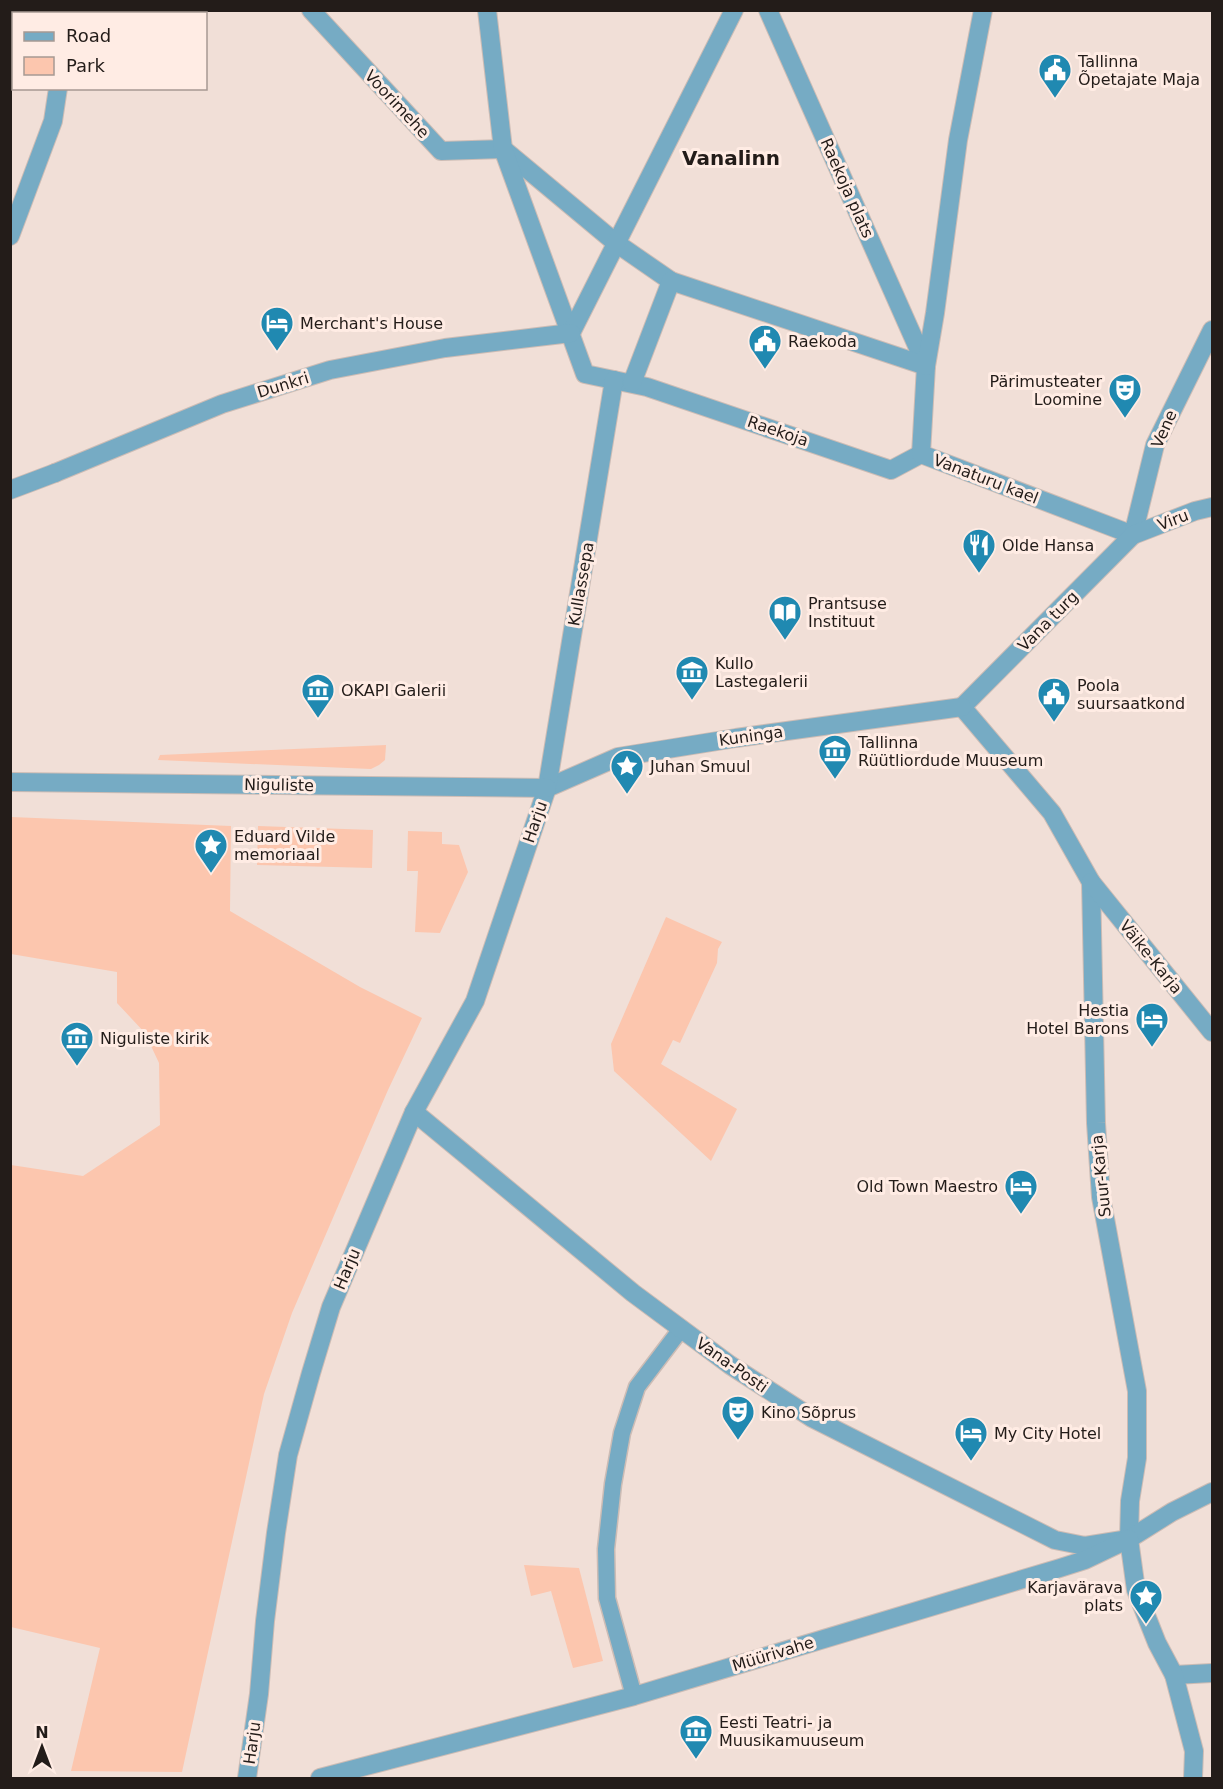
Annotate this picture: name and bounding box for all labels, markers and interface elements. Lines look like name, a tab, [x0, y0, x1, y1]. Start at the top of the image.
legend	[12, 12, 207, 90]
text: Road	[66, 25, 111, 46]
public building icon: Tallinna Õpetajate Maja	[1037, 52, 1073, 99]
place label: Tallinna Õpetajate Maja	[1077, 52, 1200, 89]
text: Park	[66, 55, 105, 76]
street label: Voorimehe	[361, 66, 433, 142]
street label: Raekoja plats	[817, 135, 877, 241]
district label: Vanalinn	[682, 146, 780, 170]
hotel icon: Merchant's House	[259, 305, 295, 352]
place label: Merchant's House	[300, 314, 443, 333]
public building icon: Raekoda	[747, 323, 783, 370]
place label: Raekoda	[788, 332, 857, 351]
street label: Dunkri	[255, 368, 311, 402]
place label: Pärimusteater Loomine	[990, 372, 1102, 409]
theatre icon: Pärimusteater Loomine	[1107, 372, 1143, 419]
street label: Vene	[1147, 407, 1181, 451]
street label: Raekoja	[745, 412, 811, 450]
street label: Vanaturu kael	[931, 450, 1041, 508]
street label: Viru	[1155, 505, 1191, 535]
restaurant icon: Olde Hansa	[961, 527, 997, 574]
place label: Olde Hansa	[1002, 536, 1094, 555]
street label: Kullassepa	[564, 540, 598, 628]
street label: Vana turg	[1014, 587, 1082, 655]
library icon: Prantsuse Instituut	[767, 594, 803, 641]
place label: Prantsuse Instituut	[808, 594, 887, 631]
museum icon: Kullo Lastegalerii	[674, 654, 710, 701]
place label: Kullo Lastegalerii	[715, 654, 808, 691]
museum icon: OKAPI Galerii	[300, 672, 336, 719]
public building icon: Poola suursaatkond	[1036, 676, 1072, 723]
place label: Poola suursaatkond	[1077, 676, 1185, 713]
place label: OKAPI Galerii	[341, 681, 446, 700]
street label: Kuninga	[718, 722, 784, 750]
museum icon: Tallinna Rüütliordude Muuseum	[817, 733, 853, 780]
place label: Tallinna Rüütliordude Muuseum	[857, 733, 1043, 770]
place icon: Juhan Smuul	[609, 748, 645, 795]
place label: Juhan Smuul	[649, 757, 751, 776]
street label: Niguliste	[244, 775, 314, 795]
street label: Harju	[519, 799, 551, 845]
place icon: Eduard Vilde memoriaal	[193, 827, 229, 874]
place label: Eduard Vilde memoriaal	[234, 827, 335, 864]
street label: Väike-Karja	[1116, 916, 1186, 998]
place label: Hestia Hotel Barons	[1026, 1001, 1129, 1038]
hotel icon: Hestia Hotel Barons	[1134, 1001, 1170, 1048]
museum icon: Niguliste kirik	[59, 1020, 95, 1067]
place label: Niguliste kirik	[100, 1029, 210, 1048]
street label: Suur-Karja	[1087, 1134, 1115, 1218]
hotel icon: Old Town Maestro	[1003, 1168, 1039, 1215]
place label: Old Town Maestro	[856, 1177, 998, 1196]
street label: Harju	[330, 1245, 364, 1293]
street label: Vana-Posti	[692, 1333, 772, 1397]
theatre icon: Kino Sõprus	[720, 1394, 756, 1441]
place label: Kino Sõprus	[761, 1403, 856, 1422]
hotel icon: My City Hotel	[953, 1415, 989, 1462]
place label: My City Hotel	[994, 1424, 1101, 1443]
place label: Karjavärava plats	[1027, 1578, 1123, 1615]
place icon: Karjavärava plats	[1128, 1578, 1164, 1625]
street label: Müürivahe	[730, 1633, 816, 1675]
museum icon: Eesti Teatri- ja Muusikamuuseum	[678, 1713, 714, 1760]
place label: Eesti Teatri- ja Muusikamuuseum	[719, 1713, 864, 1750]
north arrow	[12, 1717, 72, 1777]
street label: Harju	[240, 1720, 264, 1766]
text: N	[35, 1723, 49, 1742]

